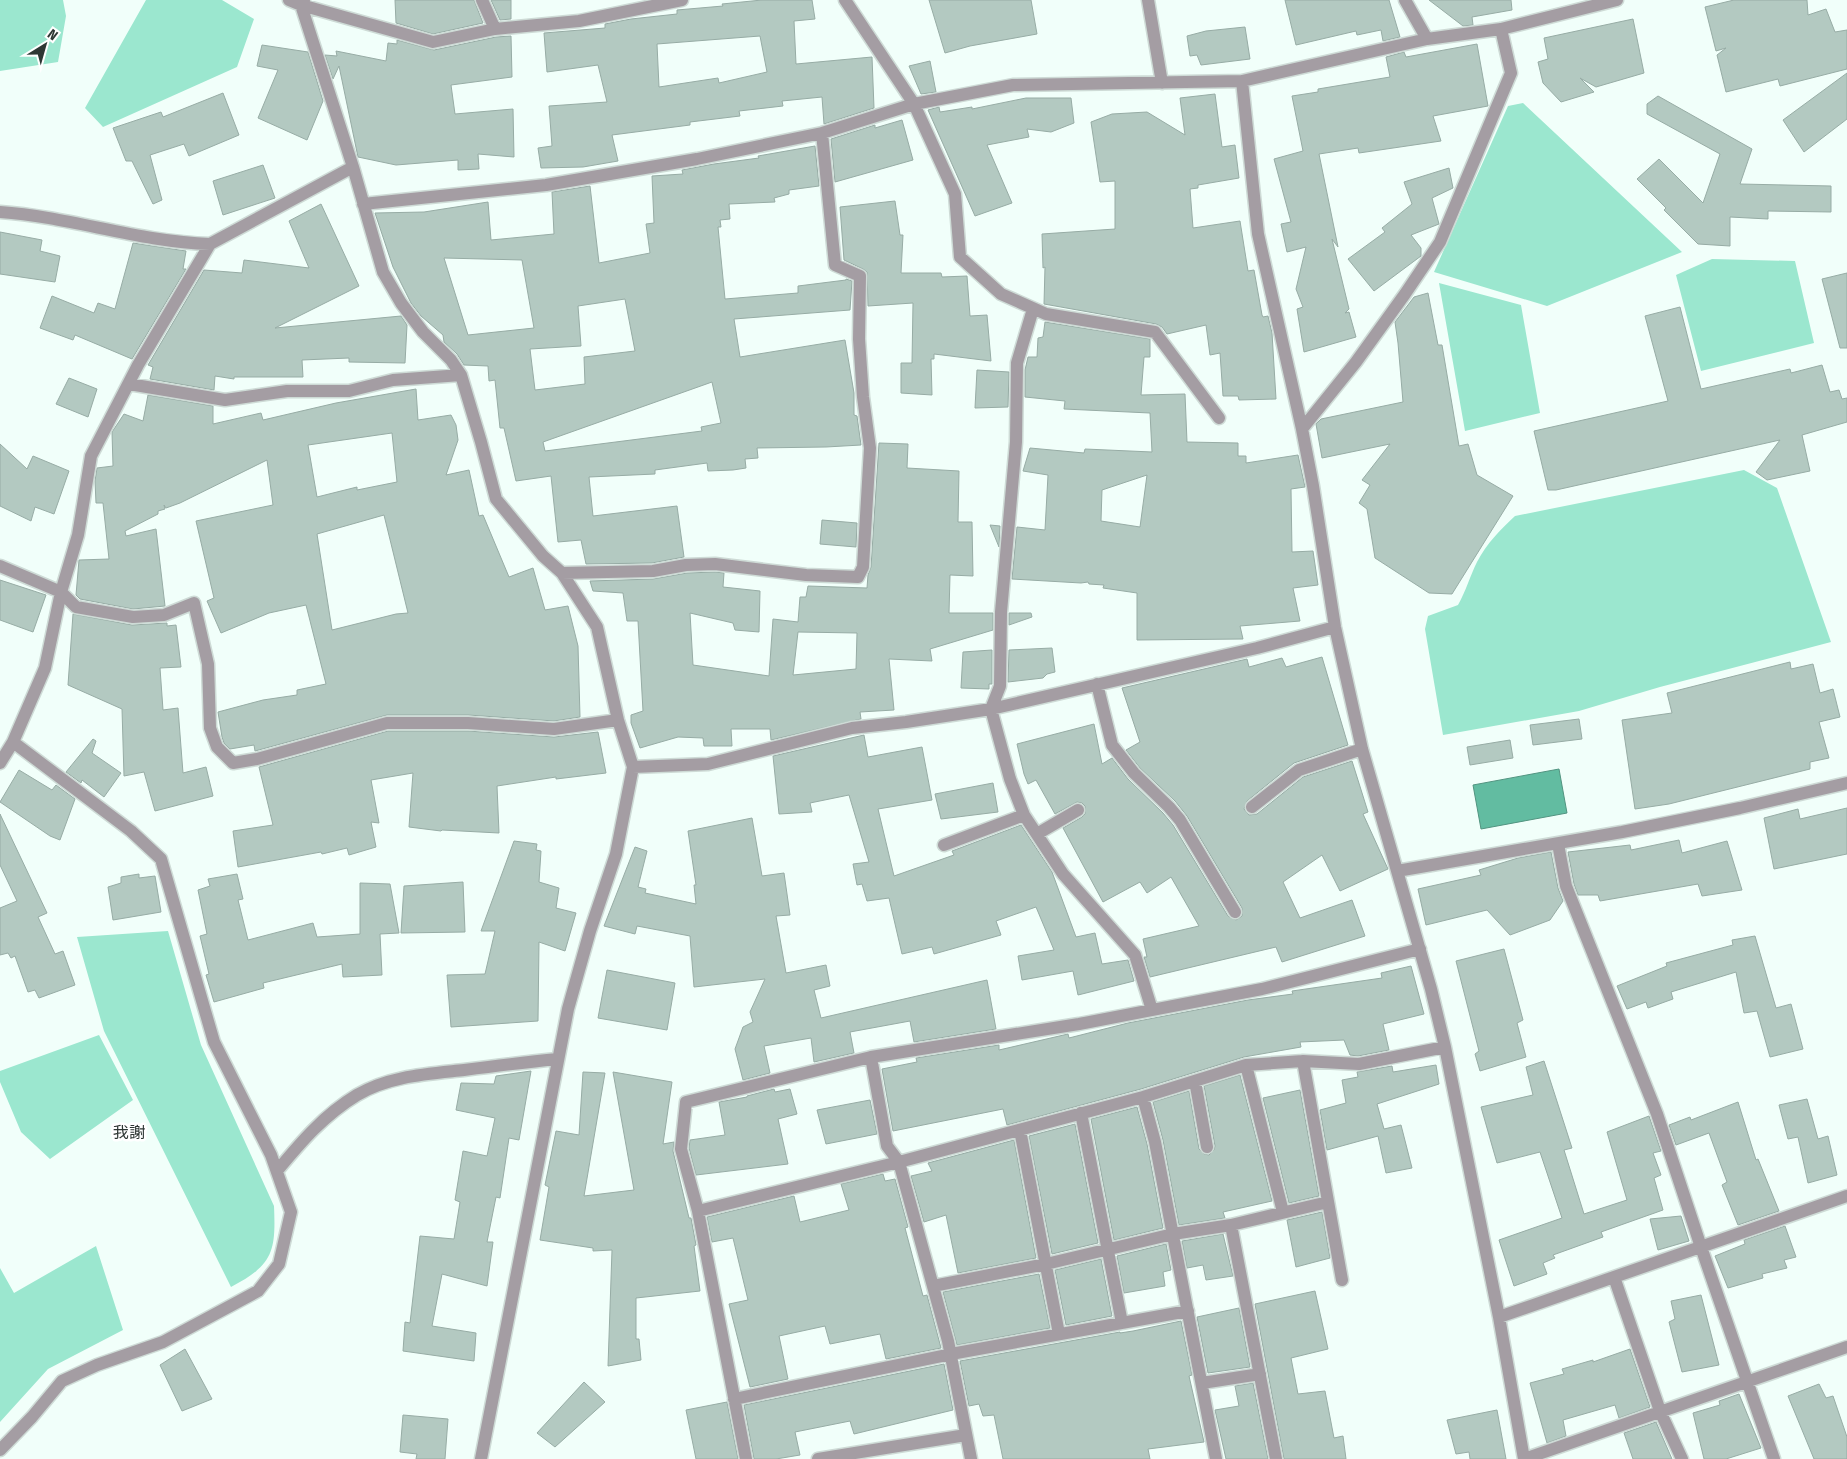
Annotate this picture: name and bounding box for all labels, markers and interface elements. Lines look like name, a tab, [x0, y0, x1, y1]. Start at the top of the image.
north arrow	[20, 20, 70, 70]
text: N	[44, 26, 61, 44]
district label: 我謝	[113, 1123, 145, 1142]

